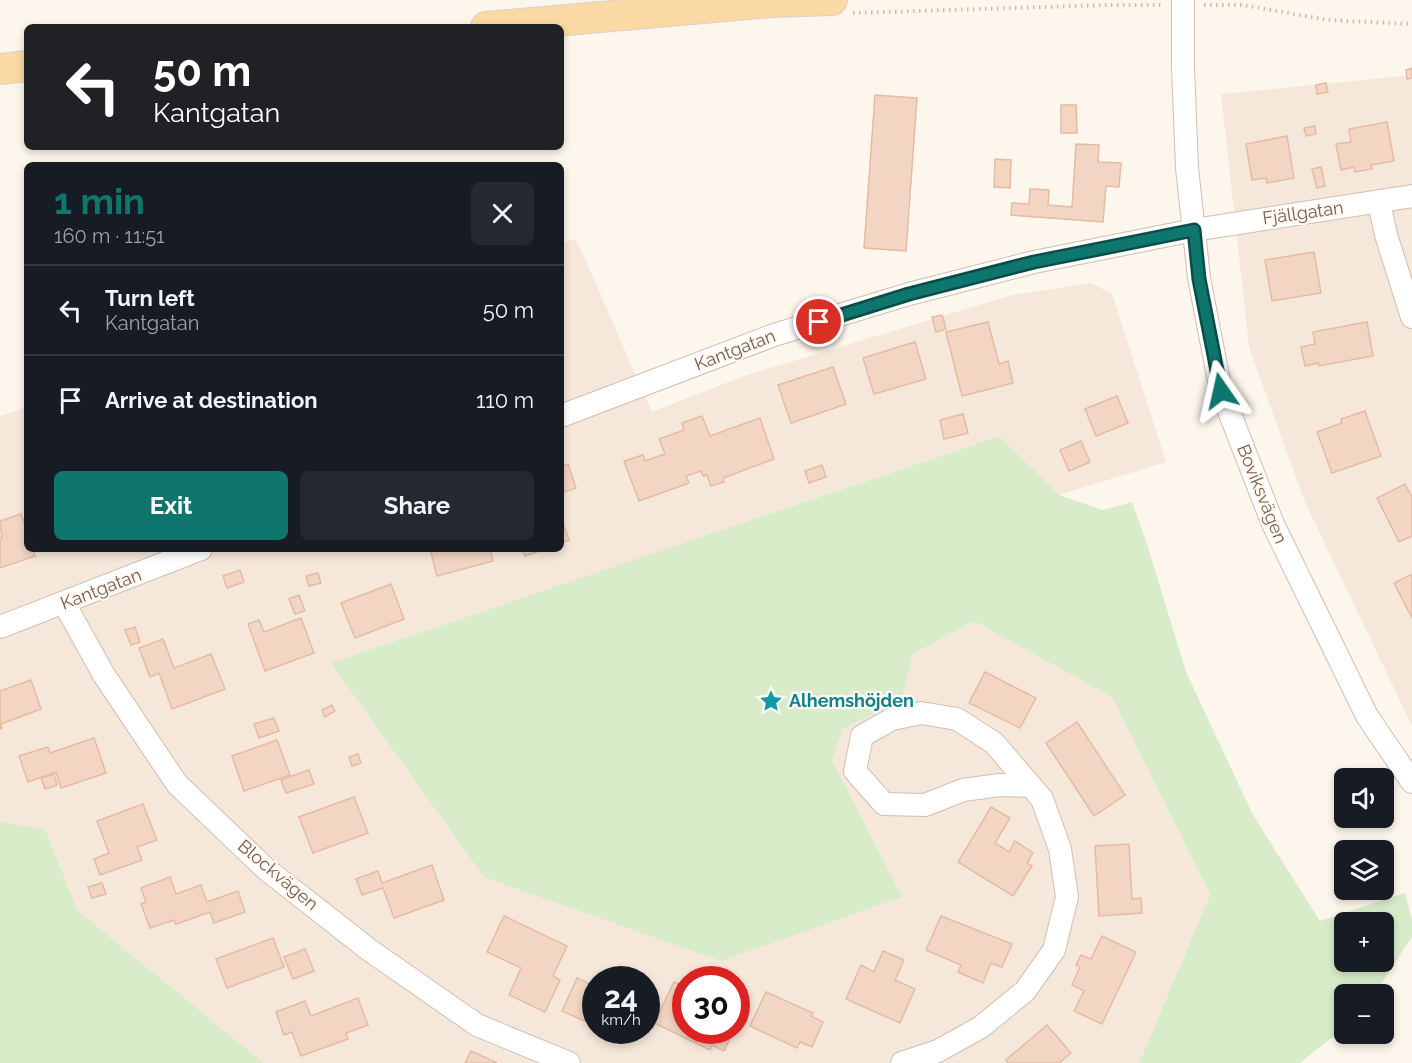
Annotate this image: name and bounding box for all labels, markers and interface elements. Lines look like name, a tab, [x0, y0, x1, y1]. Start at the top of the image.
text: 50 m	[153, 47, 251, 96]
icon: left	[54, 48, 132, 126]
text: Kantgatan	[153, 97, 280, 128]
text: 1 min	[54, 180, 145, 222]
button: close	[471, 182, 534, 245]
street label: Fjällgatan	[1261, 196, 1345, 229]
text: 160 m · 11:51	[54, 224, 165, 248]
text: Turn left	[105, 285, 195, 311]
icon: left	[54, 294, 87, 327]
pin	[793, 296, 844, 347]
text: 50 m	[483, 297, 534, 323]
icon: arrive	[802, 305, 835, 338]
text: Kantgatan	[105, 311, 199, 335]
street label: Kantgatan	[691, 325, 778, 375]
position arrow	[1189, 359, 1253, 423]
icon: arrive	[54, 384, 87, 417]
text: Arrive at destination	[105, 387, 318, 413]
text: 110 m	[476, 387, 534, 413]
street label: Boviksvägen	[1233, 441, 1292, 547]
button: Exit	[54, 471, 288, 540]
button: Share	[300, 471, 534, 540]
street label: Kantgatan	[57, 564, 144, 614]
place icon: Alhemshöjden	[758, 688, 784, 714]
place label: Alhemshöjden	[789, 690, 914, 711]
map controls	[1334, 768, 1394, 1044]
button: sound	[1334, 768, 1394, 828]
street label: Blockvägen	[234, 835, 323, 914]
button: layers	[1334, 840, 1394, 900]
button: +	[1334, 912, 1394, 972]
speed limit sign: 30	[672, 966, 750, 1044]
text: 24	[604, 980, 638, 1015]
button: −	[1334, 984, 1394, 1044]
text: km/h	[601, 1011, 641, 1029]

